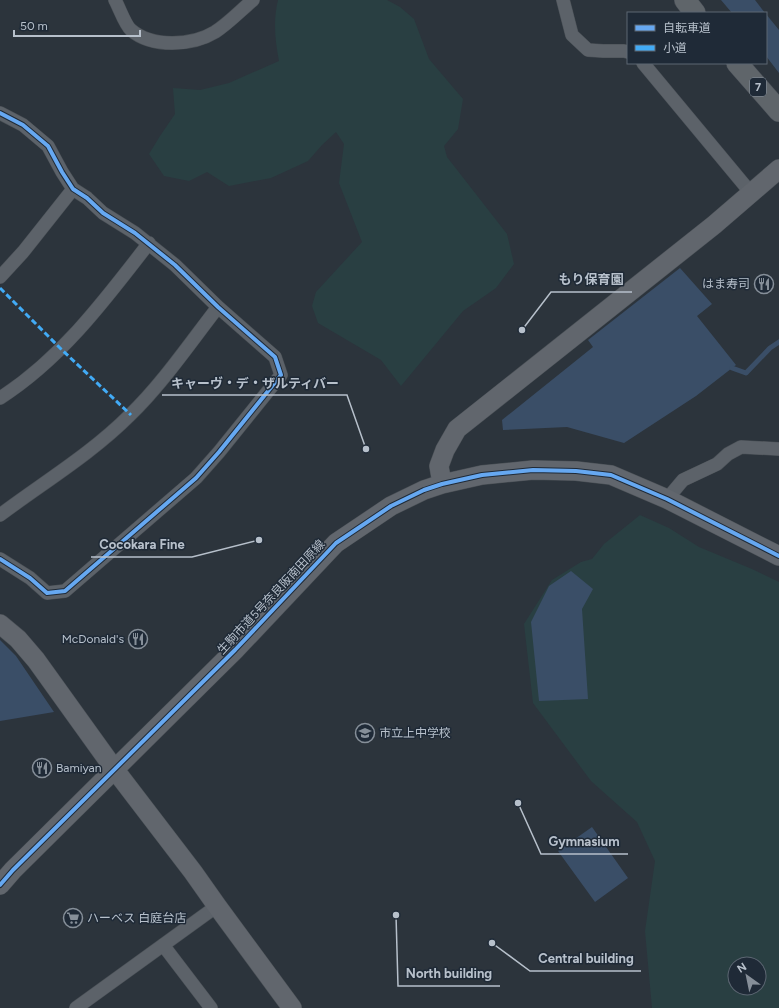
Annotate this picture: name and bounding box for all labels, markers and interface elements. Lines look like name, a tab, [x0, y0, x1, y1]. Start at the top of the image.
scale bar	[14, 12, 140, 38]
legend	[627, 12, 767, 64]
text: 50 m	[20, 19, 48, 33]
text: 自転車道	[663, 21, 711, 35]
text: 小道	[663, 41, 687, 55]
road number: 7	[750, 78, 766, 96]
callout: もり保育園	[551, 267, 632, 292]
text: もり保育園	[558, 272, 624, 287]
restaurant icon: はま寿司	[753, 273, 775, 295]
place label: はま寿司	[702, 277, 750, 291]
callout: キャーヴ・デ・ザルティバー	[162, 370, 347, 395]
text: キャーヴ・デ・ザルティバー	[171, 376, 339, 391]
callout: Cocokara Fine	[91, 532, 192, 557]
text: Cocokara Fine	[99, 537, 185, 552]
street label: 生駒市道5号奈良阪南田原線	[214, 537, 328, 657]
restaurant icon: McDonald's	[127, 628, 149, 650]
place label: McDonald's	[62, 632, 124, 646]
school or university icon: 市立上中学校	[354, 722, 376, 744]
place label: 市立上中学校	[379, 726, 451, 740]
restaurant icon: Bamiyan	[31, 757, 53, 779]
place label: Bamiyan	[56, 761, 102, 775]
callout: Gymnasium	[541, 829, 628, 854]
text: Gymnasium	[549, 834, 619, 849]
supermarket icon: ハーベス 白庭台店	[62, 907, 84, 929]
place label: ハーベス 白庭台店	[87, 911, 186, 925]
callout: Central building	[530, 946, 641, 971]
text: Central building	[538, 951, 634, 966]
north arrow	[727, 956, 767, 996]
text: N	[735, 960, 749, 976]
callout: North building	[398, 961, 500, 986]
text: North building	[406, 966, 492, 981]

